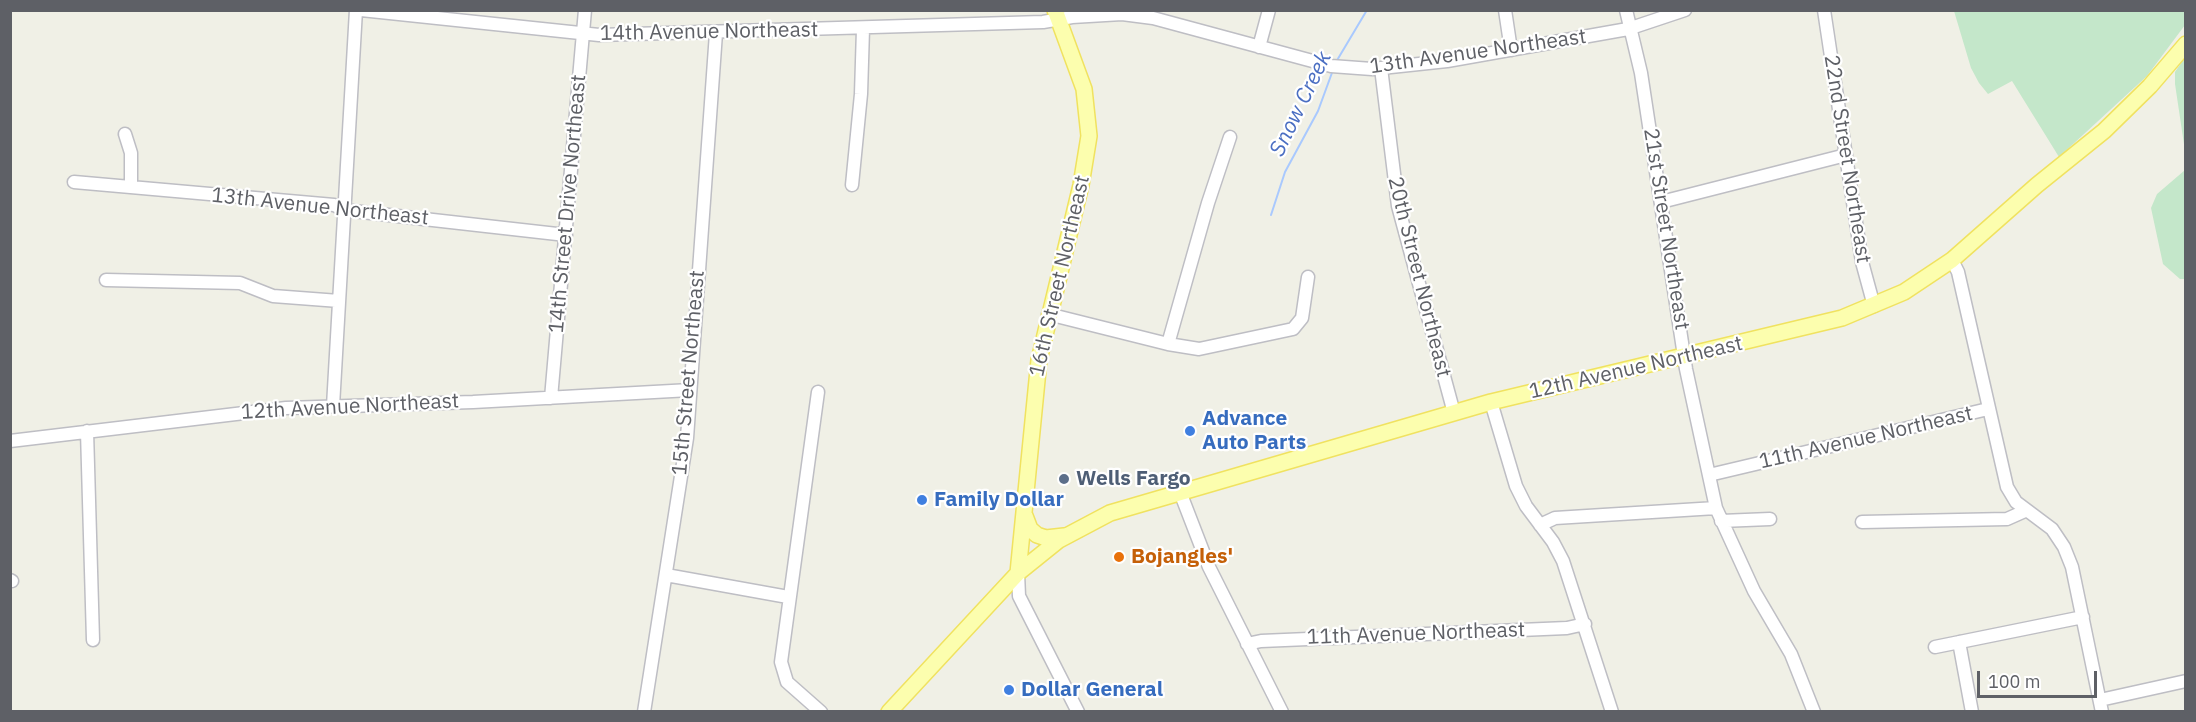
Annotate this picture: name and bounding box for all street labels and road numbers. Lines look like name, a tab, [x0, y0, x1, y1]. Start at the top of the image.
street label: 14th Avenue Northeast	[600, 17, 818, 47]
street label: 13th Avenue Northeast	[1368, 24, 1588, 80]
street label: 22nd Street Northeast	[1818, 53, 1876, 265]
street label: 14th Street Drive Northeast	[544, 74, 592, 334]
street label: 21st Street Northeast	[1638, 126, 1694, 332]
street label: 16th Street Northeast	[1025, 173, 1095, 379]
street label: 20th Street Northeast	[1382, 174, 1456, 380]
street label: 13th Avenue Northeast	[210, 183, 430, 231]
street label: 15th Street Northeast	[667, 269, 711, 477]
street label: 12th Avenue Northeast	[1527, 331, 1745, 405]
street label: 12th Avenue Northeast	[240, 389, 460, 425]
street label: 11th Avenue Northeast	[1757, 401, 1975, 475]
street label: 11th Avenue Northeast	[1306, 618, 1526, 650]

